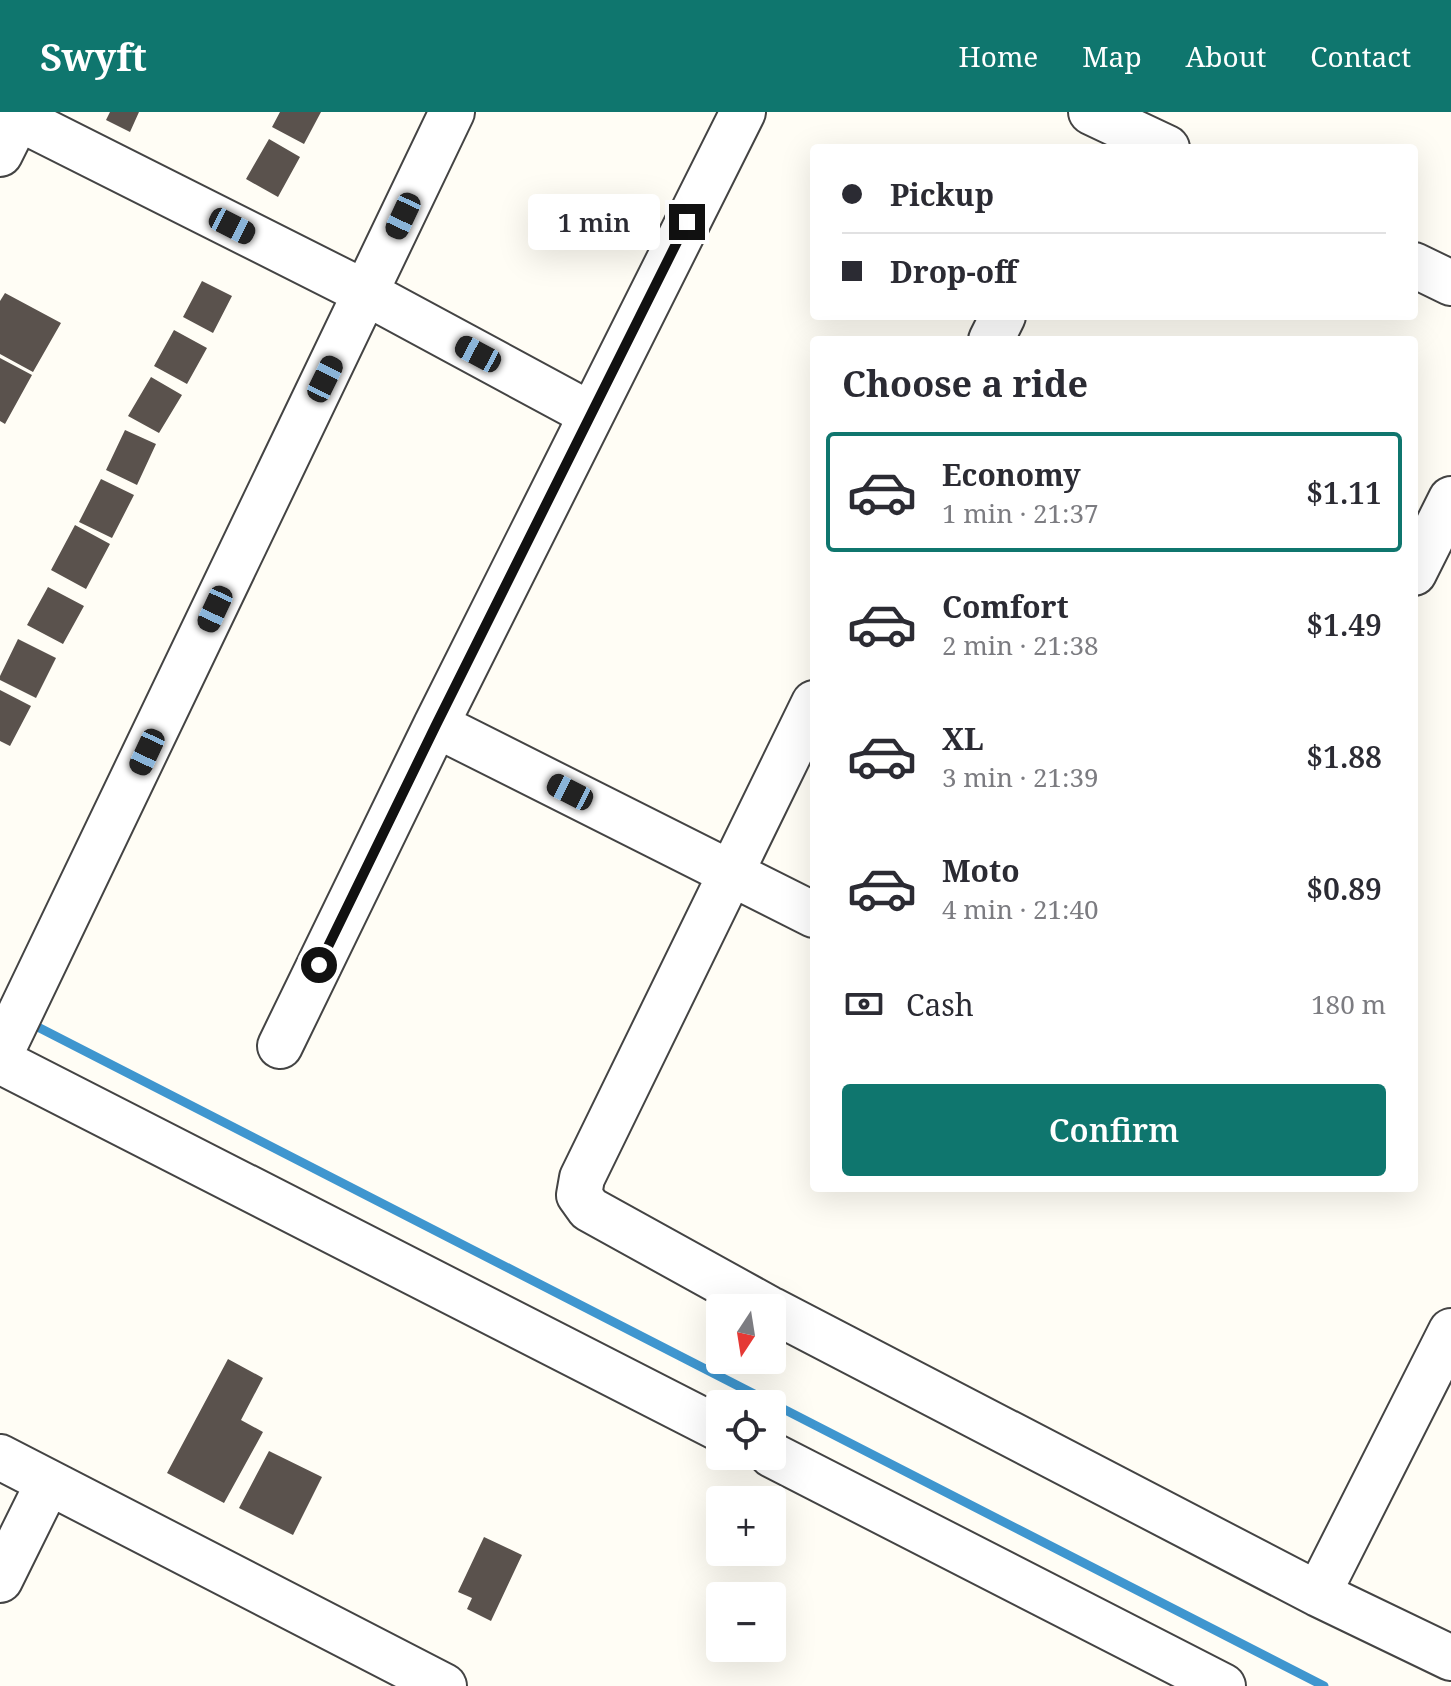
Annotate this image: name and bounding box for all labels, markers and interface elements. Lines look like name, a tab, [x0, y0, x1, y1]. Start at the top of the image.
text: Swyft	[40, 30, 147, 82]
text: Home	[959, 37, 1038, 75]
text: Map	[1082, 37, 1142, 75]
text: About	[1186, 37, 1266, 75]
text: Contact	[1310, 37, 1411, 75]
text: Pickup	[890, 174, 994, 215]
car	[382, 189, 424, 243]
callout: 1 min	[527, 194, 659, 250]
car	[205, 204, 259, 248]
text: 1 min	[558, 204, 630, 240]
route end	[669, 204, 705, 240]
text: Drop-off	[890, 251, 1017, 292]
car	[451, 332, 505, 376]
car	[304, 352, 346, 406]
text: Choose a ride	[842, 359, 1088, 408]
text: Economy	[942, 454, 1081, 495]
icon: car	[846, 456, 918, 528]
text: $1.11	[1306, 472, 1382, 513]
text: 1 min · 21:37	[942, 495, 1099, 531]
car	[194, 582, 236, 636]
text: Comfort	[942, 586, 1069, 627]
icon: car	[846, 588, 918, 660]
text: $1.49	[1306, 604, 1382, 645]
text: 2 min · 21:38	[942, 627, 1099, 663]
text: XL	[942, 718, 984, 759]
icon: car	[846, 720, 918, 792]
car	[126, 725, 168, 779]
text: $1.88	[1306, 736, 1382, 777]
text: 3 min · 21:39	[942, 759, 1099, 795]
car	[543, 770, 597, 814]
text: Moto	[942, 850, 1020, 891]
icon: car	[846, 852, 918, 924]
text: $0.89	[1306, 868, 1382, 909]
text: 4 min · 21:40	[942, 891, 1099, 927]
route start	[301, 947, 337, 983]
icon: cash	[842, 982, 886, 1026]
text: Cash	[906, 984, 974, 1025]
text: 180 m	[1311, 986, 1386, 1022]
button: Confirm	[842, 1084, 1386, 1176]
north arrow	[706, 1294, 786, 1374]
map controls	[706, 1294, 786, 1662]
button: locate	[706, 1390, 786, 1470]
button: +	[706, 1486, 786, 1566]
button: −	[706, 1582, 786, 1662]

